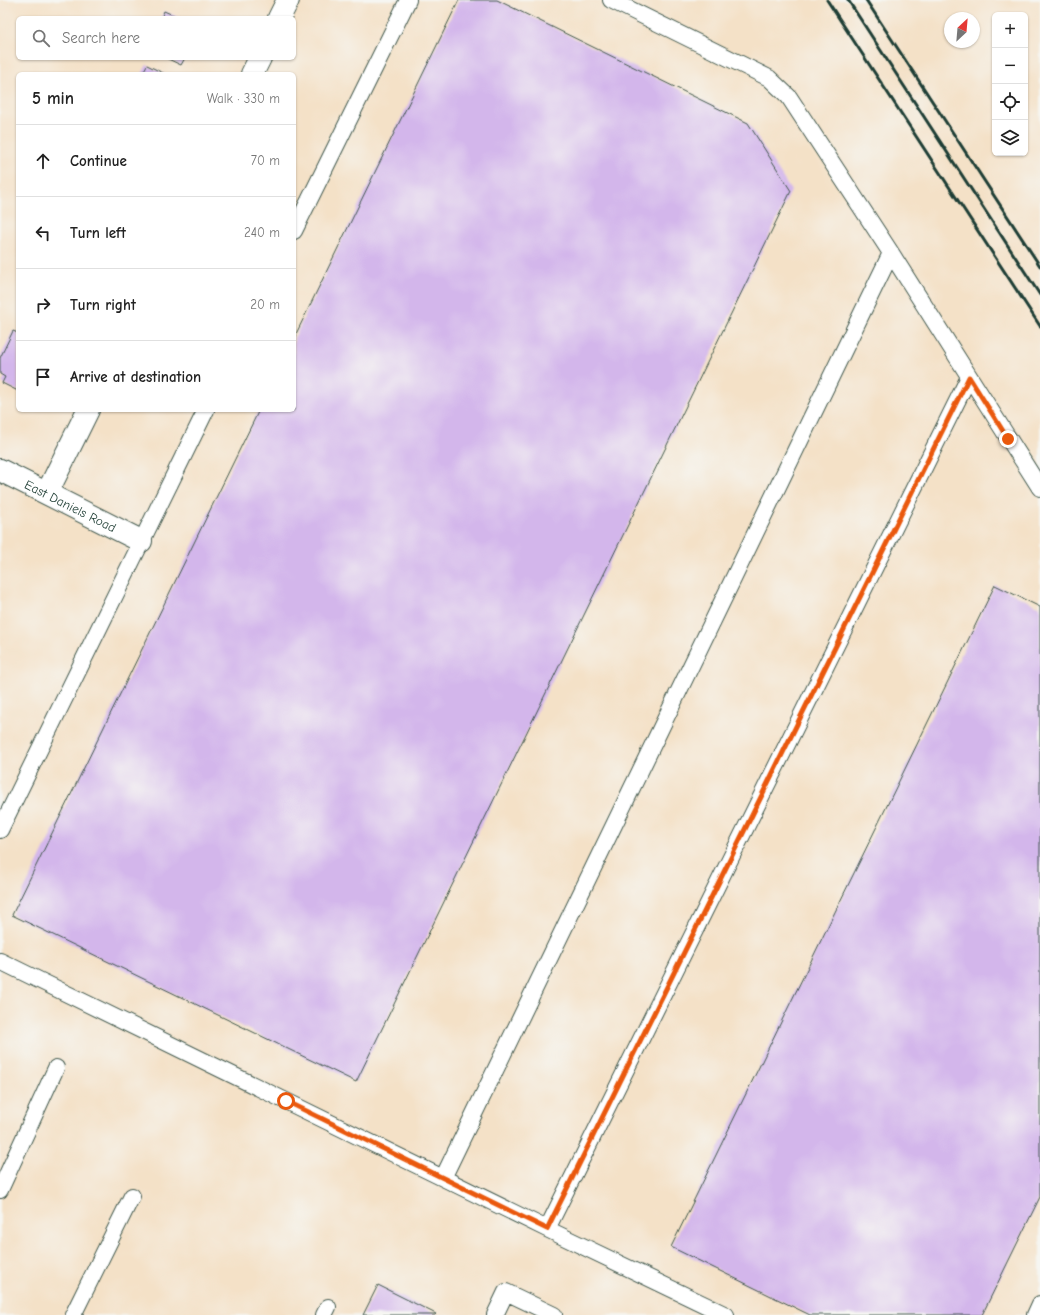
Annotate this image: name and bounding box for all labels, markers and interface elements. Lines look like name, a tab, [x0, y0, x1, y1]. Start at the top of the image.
north arrow	[944, 12, 980, 48]
map controls	[992, 12, 1028, 156]
button: +	[992, 12, 1028, 48]
search box	[16, 16, 296, 60]
icon: search	[30, 27, 52, 49]
text: Search here	[62, 29, 140, 47]
button: −	[992, 48, 1028, 84]
button: locate	[992, 84, 1028, 120]
text: 5 min	[32, 89, 74, 108]
text: Walk · 330 m	[207, 91, 280, 106]
button: layers	[992, 120, 1028, 156]
icon: ahead	[32, 150, 54, 172]
text: Continue	[70, 152, 127, 170]
text: 70 m	[251, 153, 280, 168]
icon: left	[32, 222, 54, 244]
text: Turn left	[70, 224, 126, 242]
text: 240 m	[244, 225, 280, 240]
icon: right	[32, 294, 54, 316]
text: Turn right	[70, 296, 136, 314]
text: 20 m	[250, 297, 280, 312]
icon: arrive	[32, 366, 54, 388]
text: Arrive at destination	[70, 368, 201, 386]
route end	[999, 430, 1017, 448]
street label: East Daniels Road	[22, 476, 119, 535]
route start	[277, 1092, 295, 1110]

